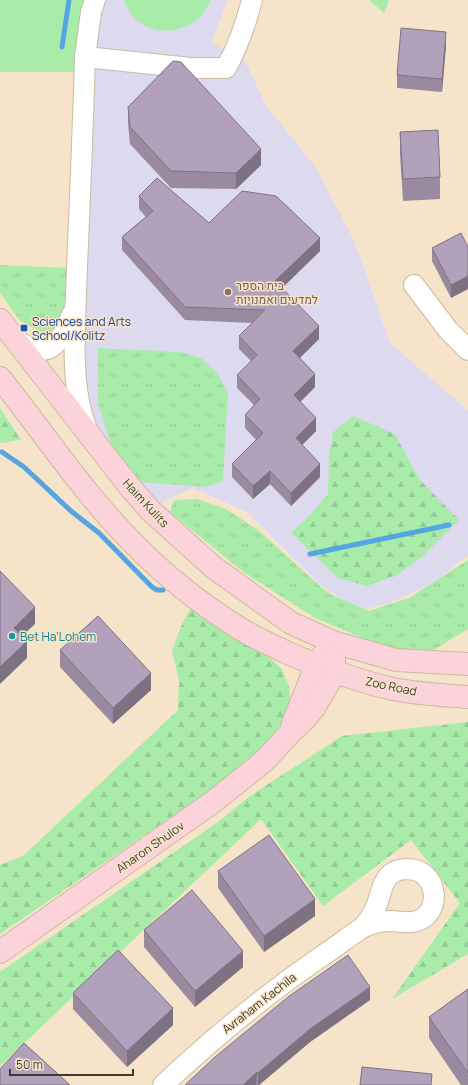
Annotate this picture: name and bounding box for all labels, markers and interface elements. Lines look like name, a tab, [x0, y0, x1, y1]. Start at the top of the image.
place label: בית הספר למדעים ואמנויות	[236, 277, 318, 308]
marker: בית הספר למדעים ואמנויות	[223, 287, 233, 297]
place label: Sciences and Arts School/Kolitz	[32, 313, 131, 344]
marker: Sciences and Arts School/Kolitz	[19, 323, 29, 333]
street label: Haim Kulits	[119, 475, 173, 531]
place label: Bet Ha'Lohem	[20, 628, 96, 645]
marker: Bet Ha'Lohem	[7, 631, 17, 641]
street label: Zoo Road	[364, 672, 418, 700]
street label: Aharon Shulov	[113, 817, 187, 877]
street label: Avraham Kachila	[218, 969, 300, 1037]
scale bar	[10, 1051, 133, 1077]
text: 50 m	[16, 1056, 43, 1073]

